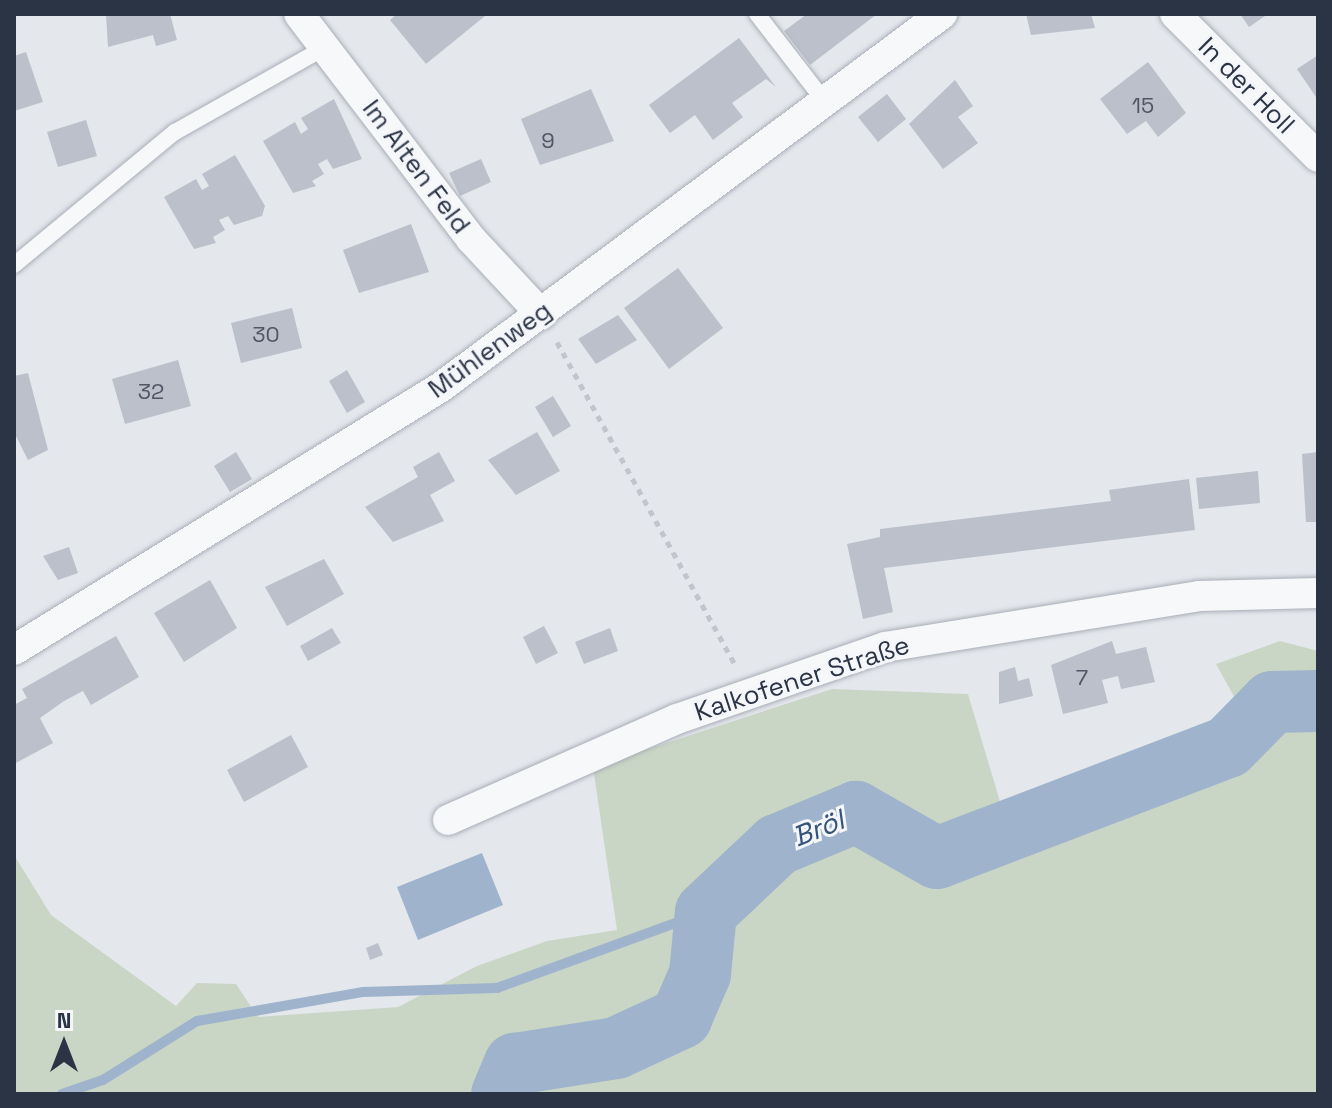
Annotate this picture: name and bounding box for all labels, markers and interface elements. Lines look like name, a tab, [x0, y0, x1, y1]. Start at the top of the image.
street label: In der Holl	[1191, 31, 1301, 141]
house number: 15	[1132, 93, 1154, 119]
street label: Im Alten Feld	[355, 94, 477, 240]
house number: 9	[541, 128, 555, 154]
street label: Mühlenweg	[422, 295, 558, 405]
house number: 30	[252, 322, 280, 348]
house number: 32	[138, 379, 164, 405]
street label: Kalkofener Straße	[691, 630, 913, 728]
house number: 7	[1076, 665, 1088, 691]
water label: Bröl	[787, 803, 849, 853]
north arrow	[24, 1004, 104, 1084]
text: N	[57, 1006, 71, 1034]

